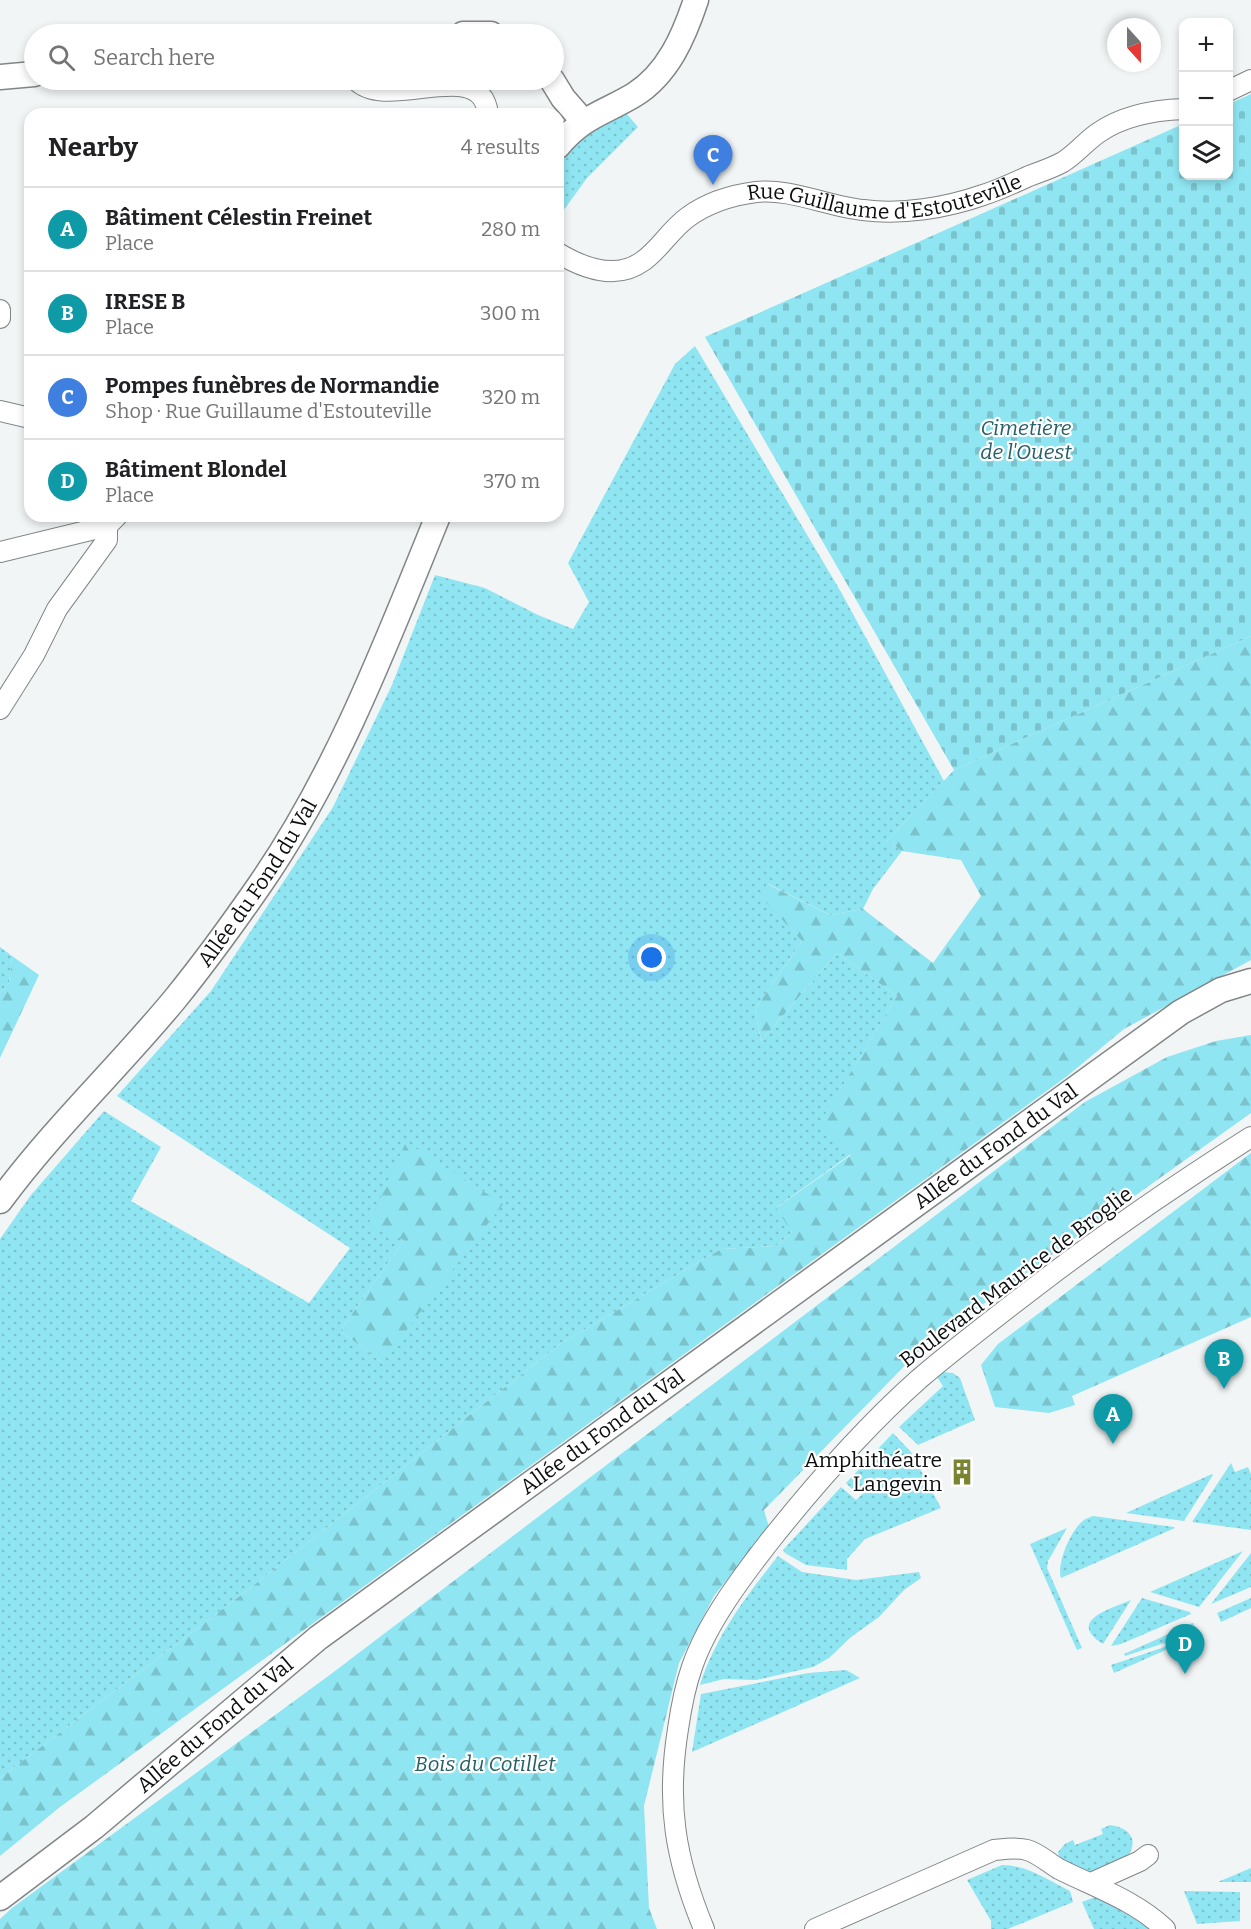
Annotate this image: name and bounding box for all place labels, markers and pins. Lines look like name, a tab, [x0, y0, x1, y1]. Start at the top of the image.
pin: C	[694, 136, 732, 185]
pin: B	[1204, 1340, 1244, 1389]
pin: A	[1094, 1394, 1132, 1444]
place label: Amphithéatre Langevin	[804, 1447, 942, 1497]
building icon: Amphithéatre Langevin	[947, 1457, 977, 1487]
pin: D	[1166, 1624, 1204, 1674]

